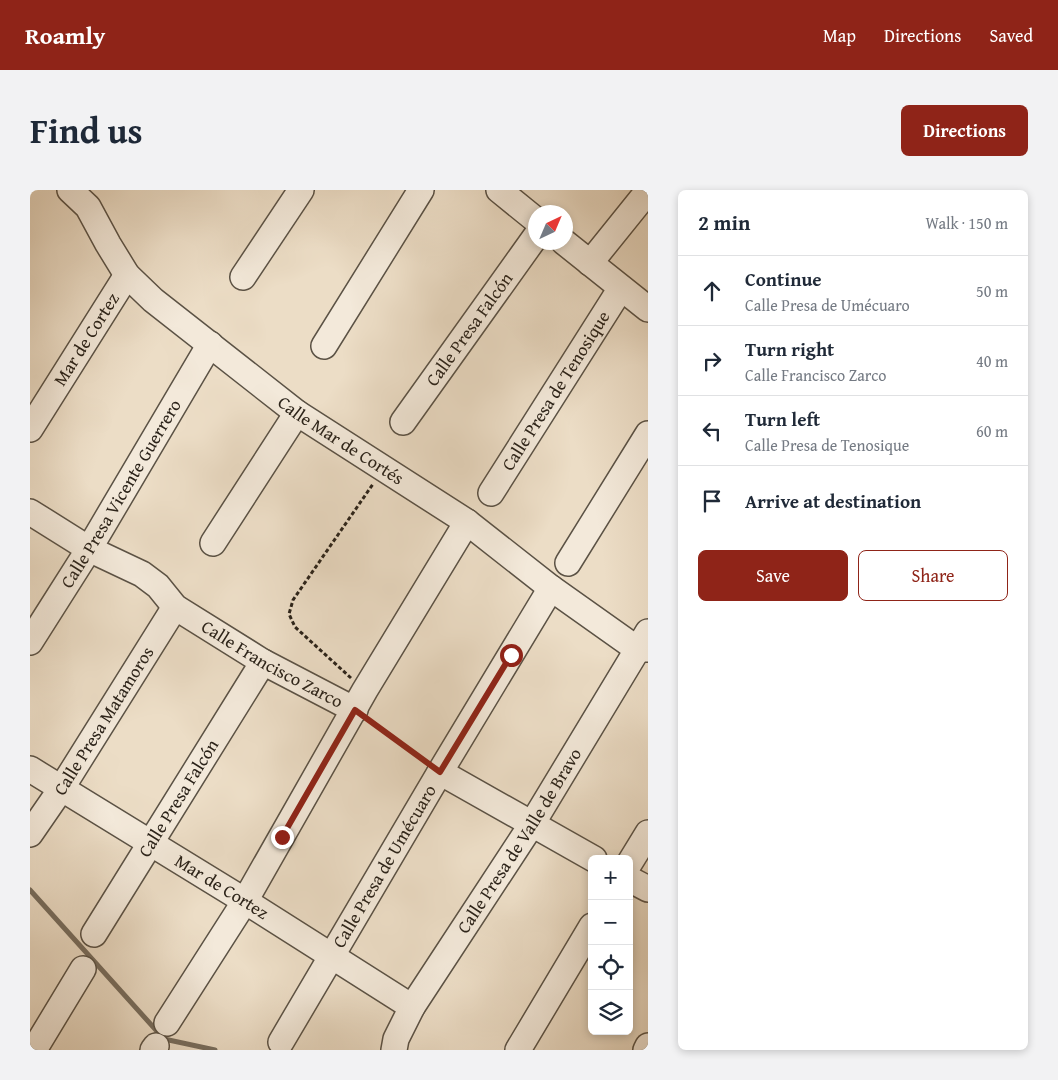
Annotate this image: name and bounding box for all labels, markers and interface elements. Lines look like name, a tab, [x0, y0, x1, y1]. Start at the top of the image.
text: Roamly	[25, 18, 105, 53]
text: Map	[823, 22, 856, 49]
text: Directions	[884, 22, 961, 49]
text: Saved	[989, 22, 1033, 49]
text: Find us	[30, 105, 143, 156]
button: Directions	[901, 105, 1028, 156]
north arrow	[528, 205, 573, 250]
text: 2 min	[698, 207, 750, 238]
text: Walk · 150 m	[925, 211, 1008, 235]
text: Continue	[745, 265, 822, 293]
street label: Calle Presa Falcón	[419, 266, 519, 392]
icon: ahead	[698, 277, 726, 305]
text: 50 m	[976, 279, 1008, 303]
street label: Mar de Cortez	[46, 287, 126, 391]
text: Calle Presa de Umécuaro	[745, 293, 910, 317]
street label: Calle Presa de Tenosique	[494, 305, 616, 476]
text: Turn right	[745, 335, 834, 363]
icon: right	[698, 347, 726, 375]
text: 40 m	[976, 349, 1008, 373]
text: Calle Francisco Zarco	[745, 363, 886, 387]
street label: Calle Mar de Cortés	[272, 389, 410, 491]
street label: Calle Presa Vicente Guerrero	[53, 394, 188, 593]
text: Turn left	[745, 405, 820, 433]
icon: left	[698, 417, 726, 445]
text: 60 m	[976, 419, 1008, 443]
text: Calle Presa de Tenosique	[745, 433, 909, 457]
icon: arrive	[698, 487, 726, 515]
text: Arrive at destination	[745, 487, 921, 515]
button: Save	[698, 550, 848, 601]
button: Share	[858, 550, 1008, 601]
street label: Calle Francisco Zarco	[196, 613, 348, 715]
street label: Calle Presa Matamoros	[46, 641, 160, 801]
route start	[500, 644, 523, 667]
street label: Calle Presa Falcón	[131, 733, 225, 862]
street label: Calle Presa de Valle de Bravo	[450, 742, 588, 938]
street label: Calle Presa de Umécuaro	[325, 779, 443, 953]
route end	[271, 826, 294, 849]
street label: Mar de Cortez	[170, 847, 274, 926]
map controls	[588, 855, 633, 1035]
button: +	[588, 855, 633, 900]
button: −	[588, 900, 633, 945]
button: locate	[588, 945, 633, 990]
button: layers	[588, 990, 633, 1035]

